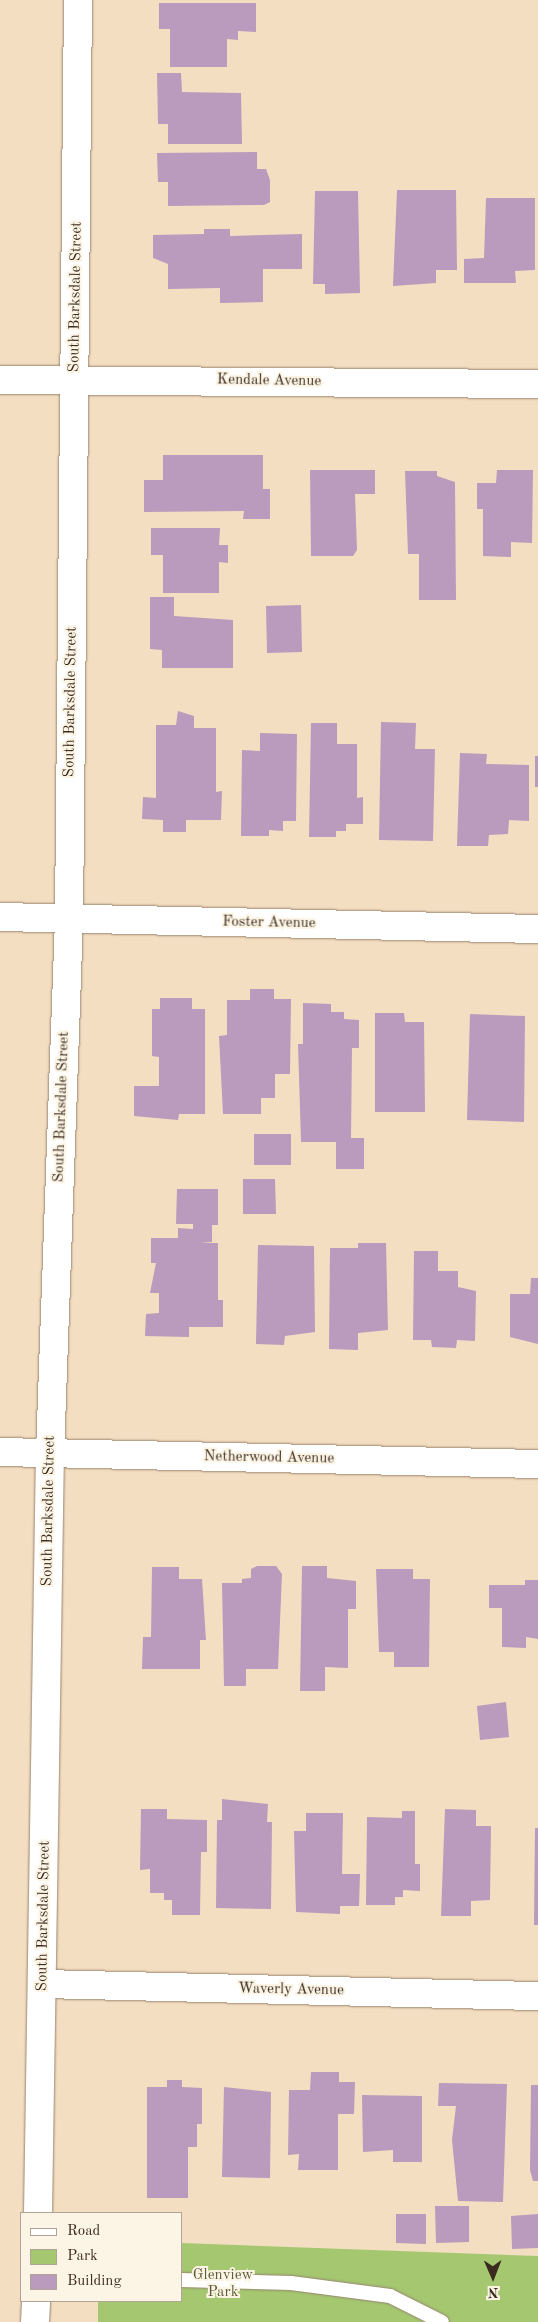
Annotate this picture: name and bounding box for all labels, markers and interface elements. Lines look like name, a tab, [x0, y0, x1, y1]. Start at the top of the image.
street label: South Barksdale Street	[66, 221, 86, 373]
street label: Kendale Avenue	[217, 371, 321, 391]
street label: South Barksdale Street	[61, 626, 81, 778]
street label: Foster Avenue	[222, 913, 316, 933]
street label: South Barksdale Street	[50, 1031, 74, 1183]
street label: South Barksdale Street	[39, 1435, 59, 1587]
street label: Netherwood Avenue	[204, 1448, 334, 1468]
street label: South Barksdale Street	[34, 1840, 54, 1992]
street label: Waverly Avenue	[238, 1980, 344, 2000]
legend	[20, 2212, 182, 2302]
text: Road	[67, 2224, 100, 2239]
text: Park	[67, 2249, 98, 2264]
north arrow	[468, 2252, 518, 2302]
park label: Glenview Park	[193, 2266, 253, 2301]
text: Building	[67, 2274, 122, 2289]
text: N	[488, 2285, 499, 2299]

